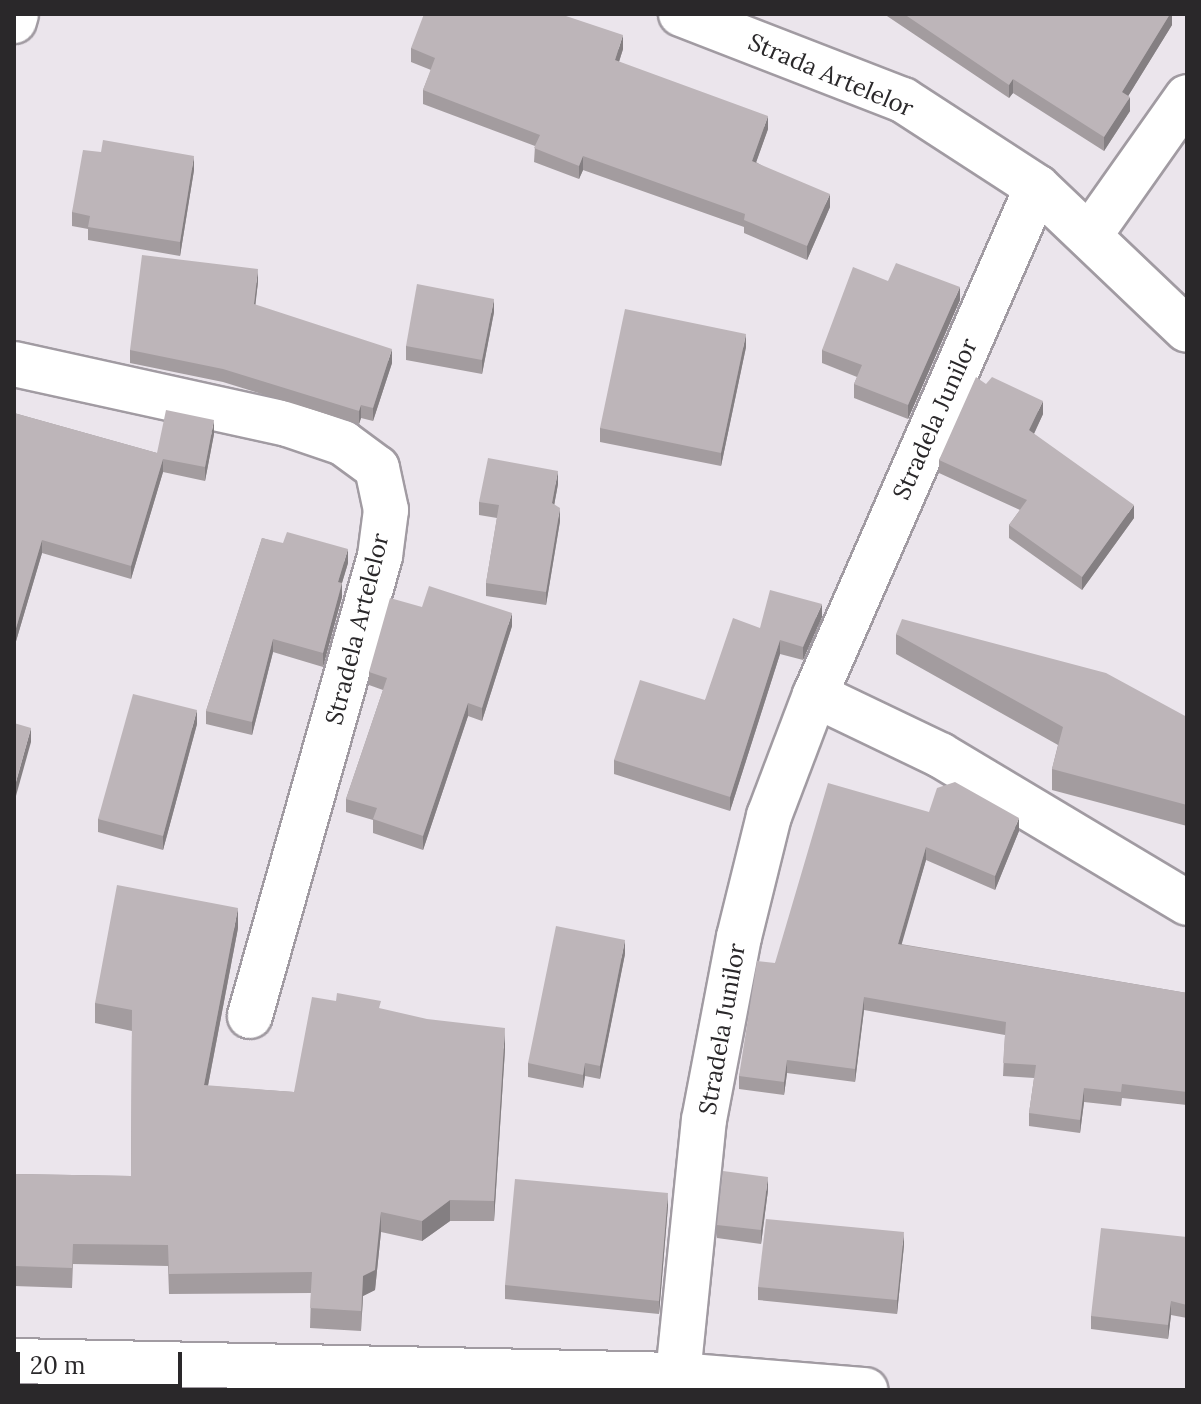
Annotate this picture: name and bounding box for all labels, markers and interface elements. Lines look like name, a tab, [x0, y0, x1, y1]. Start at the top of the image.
street label: Strada Artelelor	[744, 27, 918, 123]
street label: Stradela Junilor	[887, 334, 983, 504]
street label: Stradela Artelelor	[319, 530, 395, 728]
street label: Stradela Junilor	[693, 941, 751, 1117]
scale bar	[20, 1336, 186, 1386]
text: 20 m	[30, 1350, 86, 1381]

